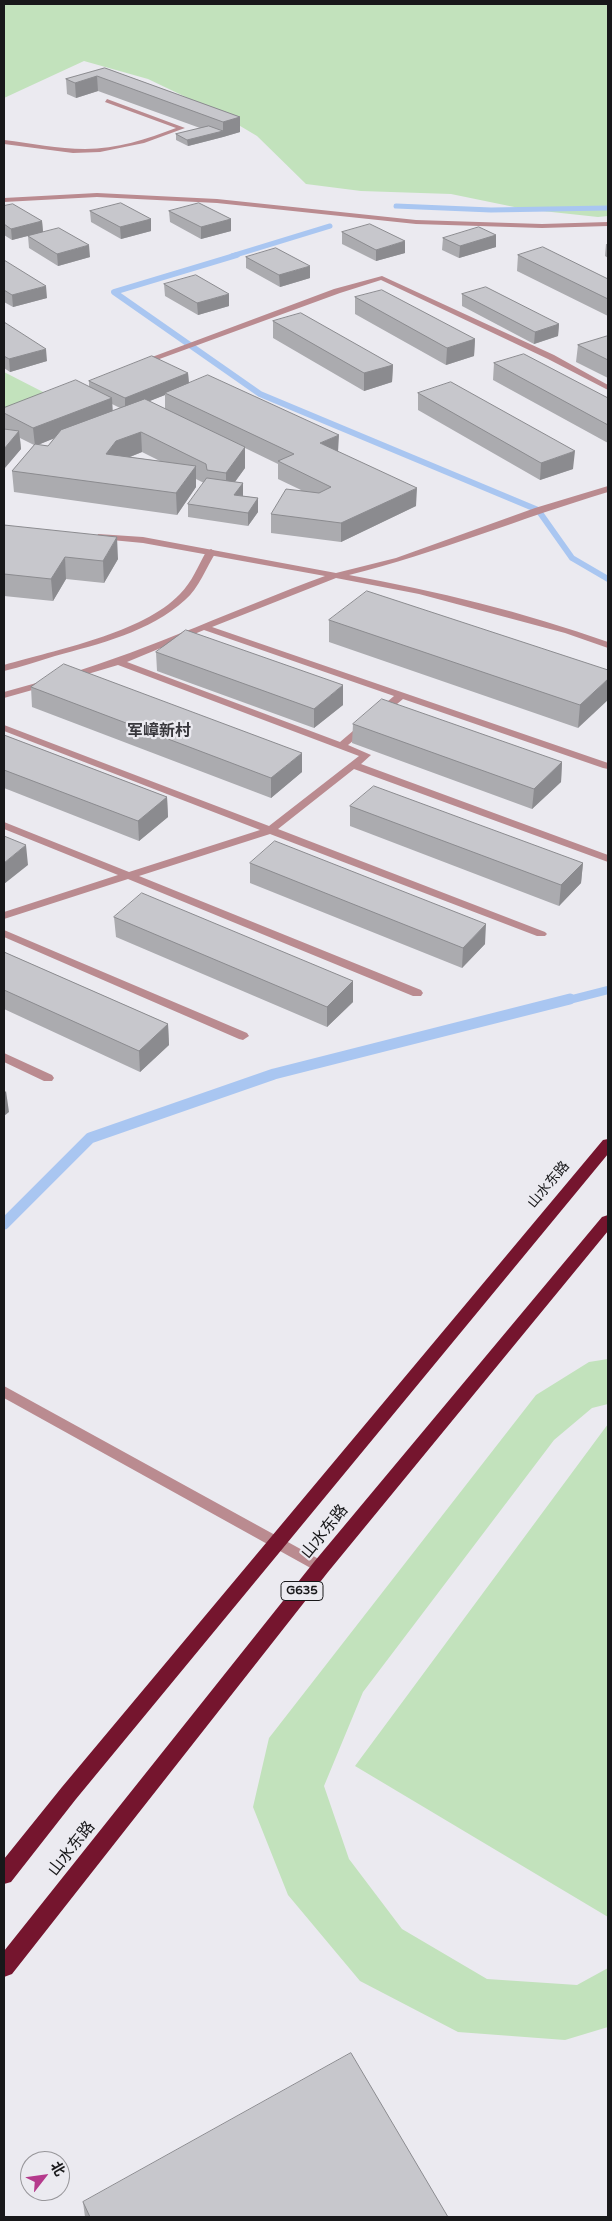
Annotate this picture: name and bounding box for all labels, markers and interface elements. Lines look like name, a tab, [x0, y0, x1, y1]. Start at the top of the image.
district label: 军嶂新村	[127, 722, 191, 742]
street label: 山水东路	[525, 1158, 573, 1212]
street label: 山水东路	[297, 1501, 353, 1563]
road number: G635	[281, 1582, 323, 1600]
street label: 山水东路	[45, 1818, 99, 1880]
north arrow	[20, 2151, 70, 2201]
text: 北	[47, 2158, 68, 2179]

